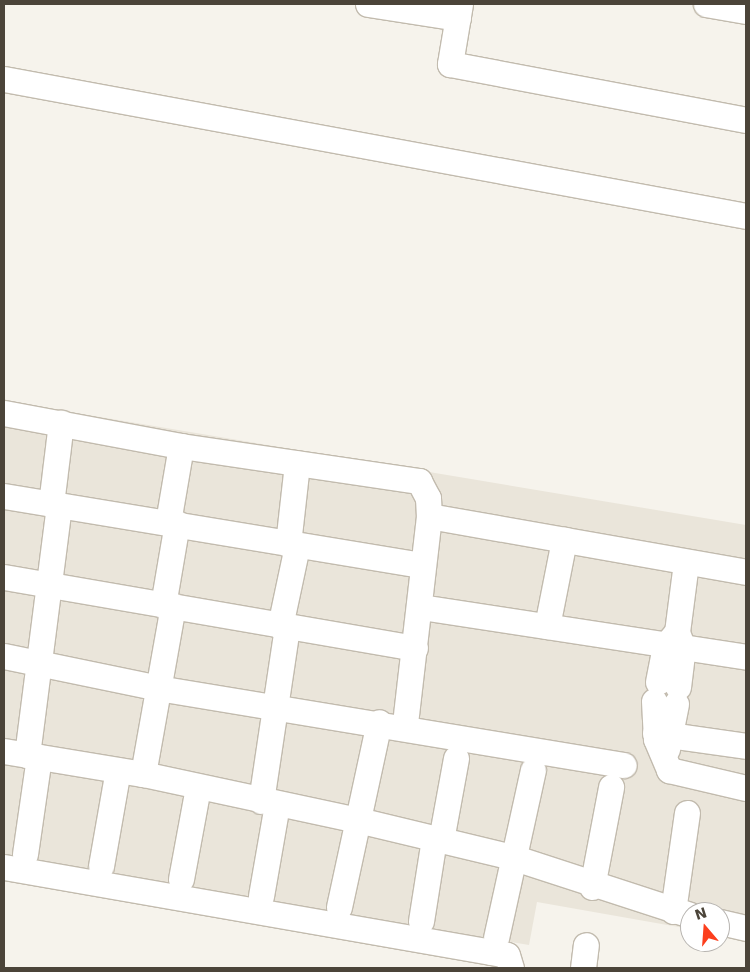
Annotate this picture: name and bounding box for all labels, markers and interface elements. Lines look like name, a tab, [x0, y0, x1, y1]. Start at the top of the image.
north arrow	[680, 902, 730, 952]
text: N	[693, 904, 709, 923]

